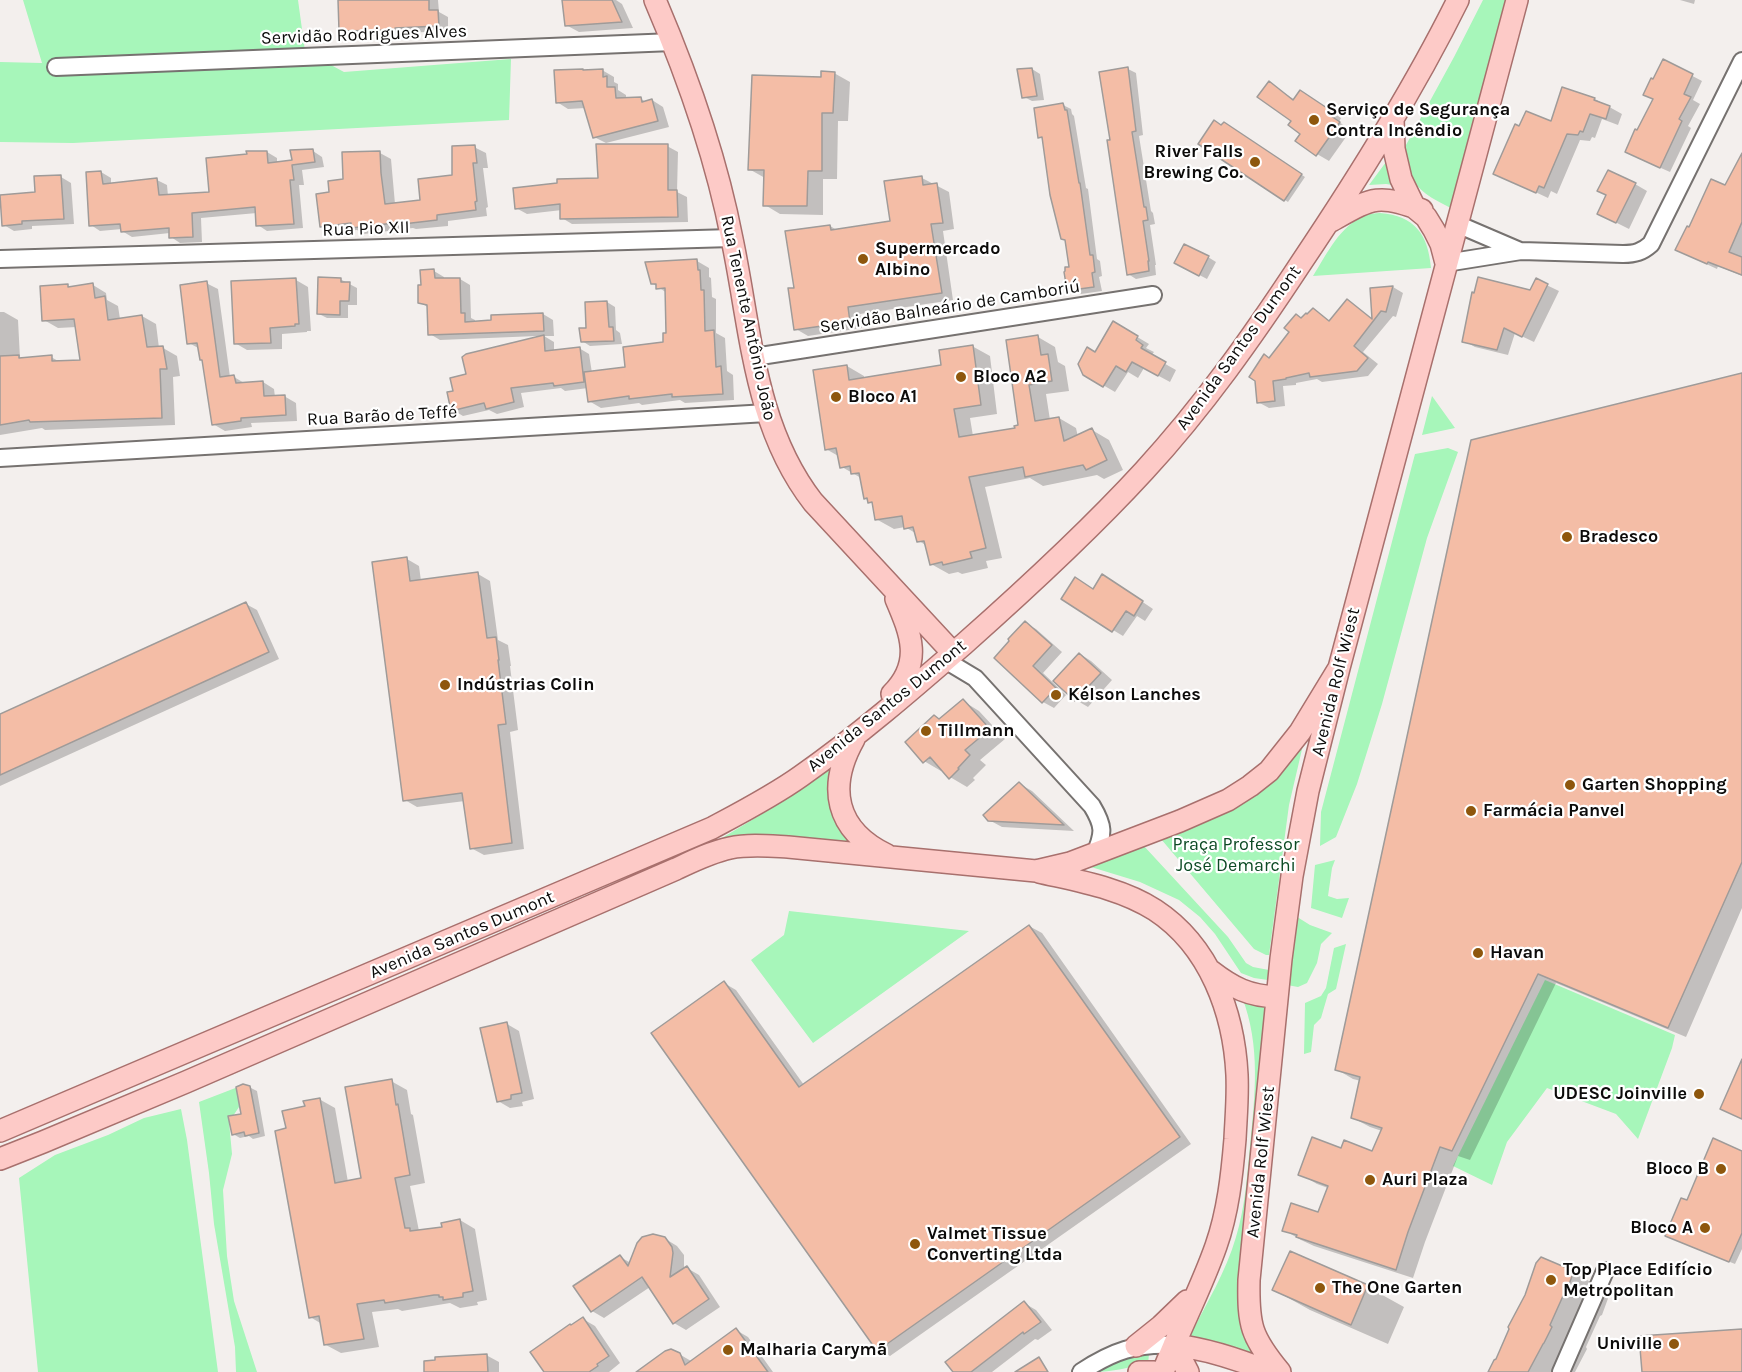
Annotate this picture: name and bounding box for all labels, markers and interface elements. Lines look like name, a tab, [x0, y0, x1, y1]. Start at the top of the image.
street label: Servidão Rodrigues Alves	[261, 21, 467, 49]
place label: Serviço de Segurança Contra Incêndio	[1326, 99, 1510, 142]
marker: Serviço de Segurança Contra Incêndio	[1307, 113, 1321, 127]
place label: River Falls Brewing Co.	[1143, 141, 1243, 184]
marker: River Falls Brewing Co.	[1248, 155, 1262, 169]
street label: Rua Tenente Antônio João	[716, 213, 780, 423]
street label: Rua Pio XII	[322, 217, 410, 241]
place label: Supermercado Albino	[875, 238, 1000, 280]
marker: Supermercado Albino	[856, 252, 870, 266]
street label: Avenida Santos Dumont	[1172, 261, 1306, 435]
street label: Servidão Balneário de Camboriú	[818, 276, 1082, 338]
place label: Bloco A2	[973, 366, 1047, 388]
marker: Bloco A2	[954, 370, 968, 384]
place label: Bloco A1	[848, 386, 917, 408]
marker: Bloco A1	[829, 390, 843, 404]
street label: Rua Barão de Teffé	[306, 401, 458, 431]
place label: Bradesco	[1579, 526, 1658, 548]
marker: Bradesco	[1560, 530, 1574, 544]
street label: Avenida Rolf Wiest	[1307, 605, 1365, 759]
street label: Avenida Santos Dumont	[803, 635, 971, 777]
place label: Indústrias Colin	[457, 674, 594, 696]
marker: Indústrias Colin	[438, 678, 452, 692]
place label: Kélson Lanches	[1068, 684, 1201, 706]
marker: Kélson Lanches	[1049, 688, 1063, 702]
place label: Tillmann	[938, 720, 1014, 742]
marker: Tillmann	[919, 724, 933, 738]
place label: Garten Shopping	[1582, 774, 1727, 796]
marker: Garten Shopping	[1563, 778, 1577, 792]
place label: Farmácia Panvel	[1483, 800, 1625, 822]
marker: Farmácia Panvel	[1464, 804, 1478, 818]
park label: Praça Professor José Demarchi	[1173, 834, 1299, 876]
street label: Avenida Santos Dumont	[366, 886, 558, 984]
place label: Havan	[1490, 942, 1544, 964]
marker: Havan	[1471, 946, 1485, 960]
place label: UDESC Joinville	[1553, 1083, 1687, 1105]
street label: Avenida Rolf Wiest	[1242, 1085, 1280, 1239]
marker: UDESC Joinville	[1692, 1087, 1706, 1101]
place label: Bloco B	[1646, 1158, 1709, 1180]
marker: Bloco B	[1714, 1162, 1728, 1176]
place label: Auri Plaza	[1382, 1169, 1468, 1191]
marker: Auri Plaza	[1363, 1173, 1377, 1187]
place label: Bloco A	[1630, 1217, 1693, 1239]
marker: Bloco A	[1698, 1221, 1712, 1235]
place label: Valmet Tissue Converting Ltda	[927, 1223, 1063, 1266]
marker: Valmet Tissue Converting Ltda	[908, 1237, 922, 1251]
place label: Top Place Edifício Metropolitan	[1563, 1259, 1712, 1302]
marker: Top Place Edifício Metropolitan	[1544, 1273, 1558, 1287]
place label: The One Garten	[1332, 1277, 1462, 1299]
marker: The One Garten	[1313, 1281, 1327, 1295]
place label: Univille	[1597, 1333, 1662, 1355]
marker: Univille	[1667, 1337, 1681, 1351]
place label: Malharia Carymã	[740, 1339, 887, 1361]
marker: Malharia Carymã	[721, 1343, 735, 1357]

